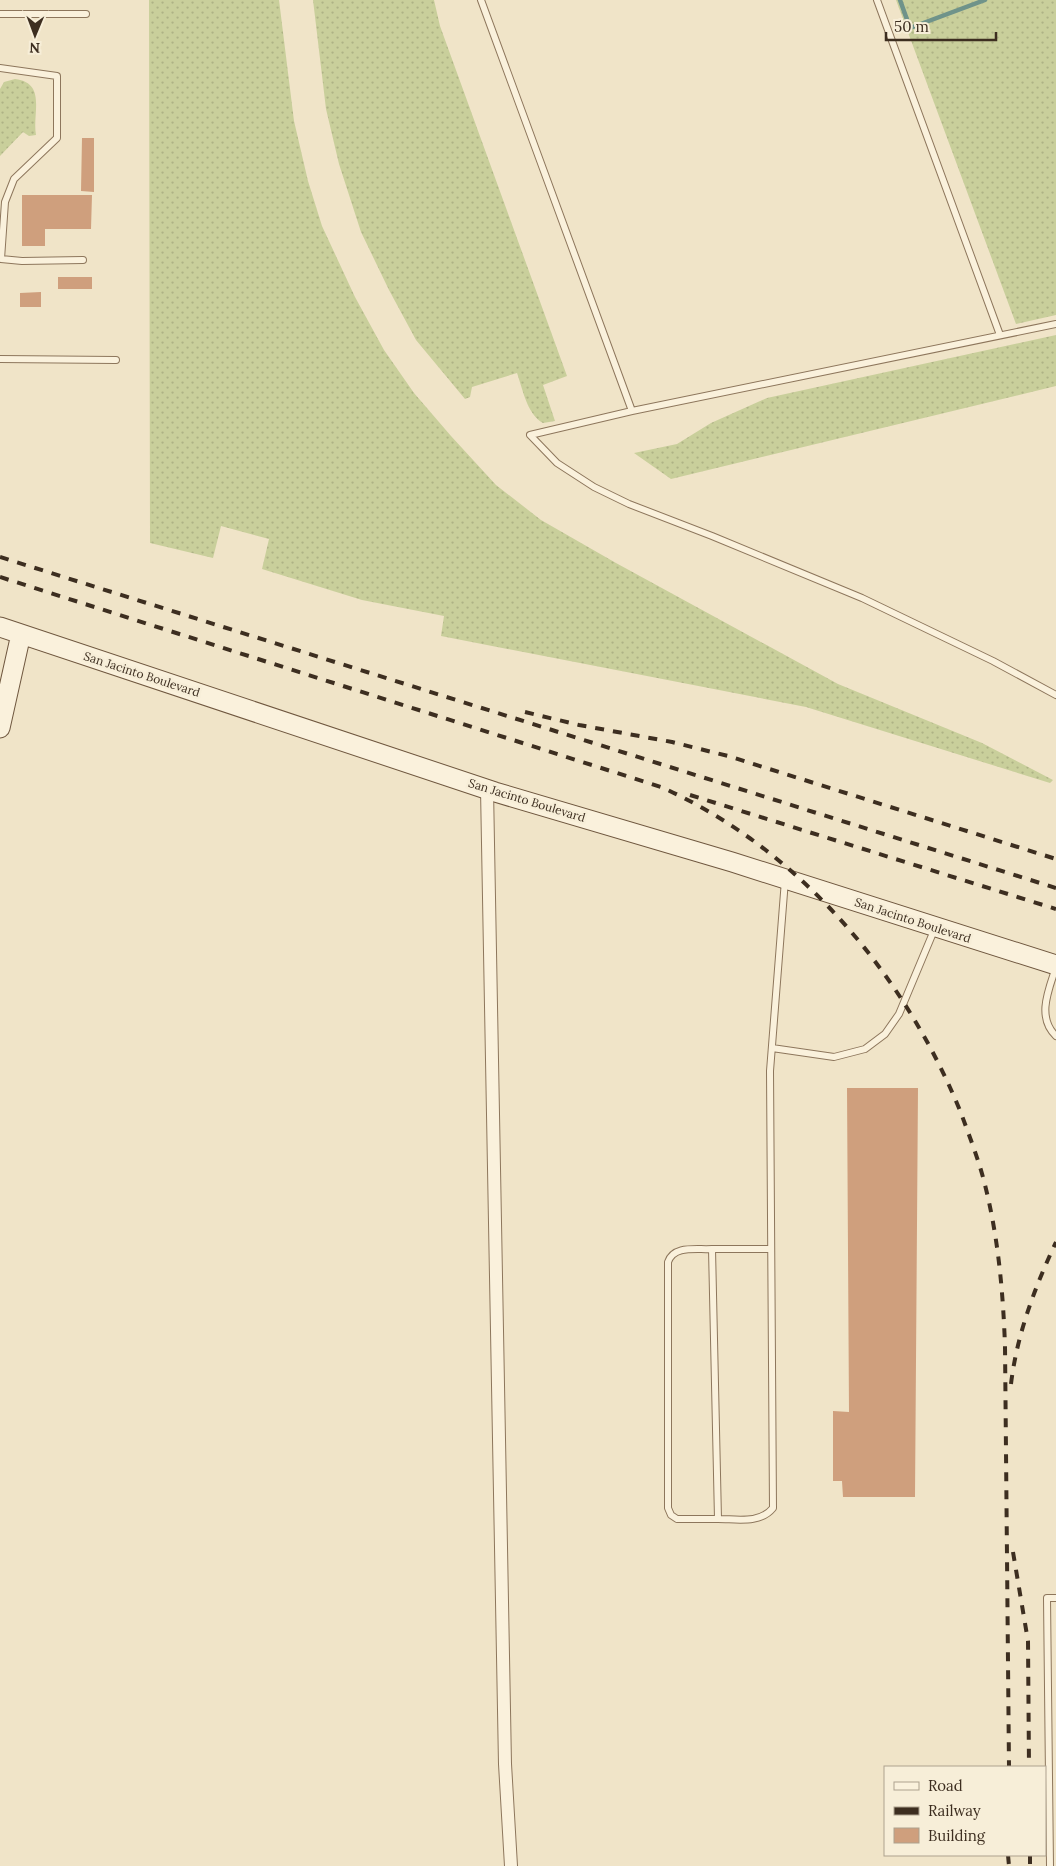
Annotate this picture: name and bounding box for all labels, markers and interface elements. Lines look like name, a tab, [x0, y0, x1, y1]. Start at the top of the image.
north arrow	[10, 10, 60, 60]
scale bar	[886, 10, 996, 42]
text: 50 m	[894, 17, 929, 36]
text: N	[29, 39, 40, 57]
street label: San Jacinto Boulevard	[82, 648, 202, 700]
street label: San Jacinto Boulevard	[467, 775, 587, 825]
street label: San Jacinto Boulevard	[853, 894, 973, 946]
legend	[884, 1766, 1046, 1856]
text: Road	[928, 1776, 963, 1795]
text: Railway	[928, 1801, 981, 1820]
text: Building	[928, 1826, 986, 1845]

